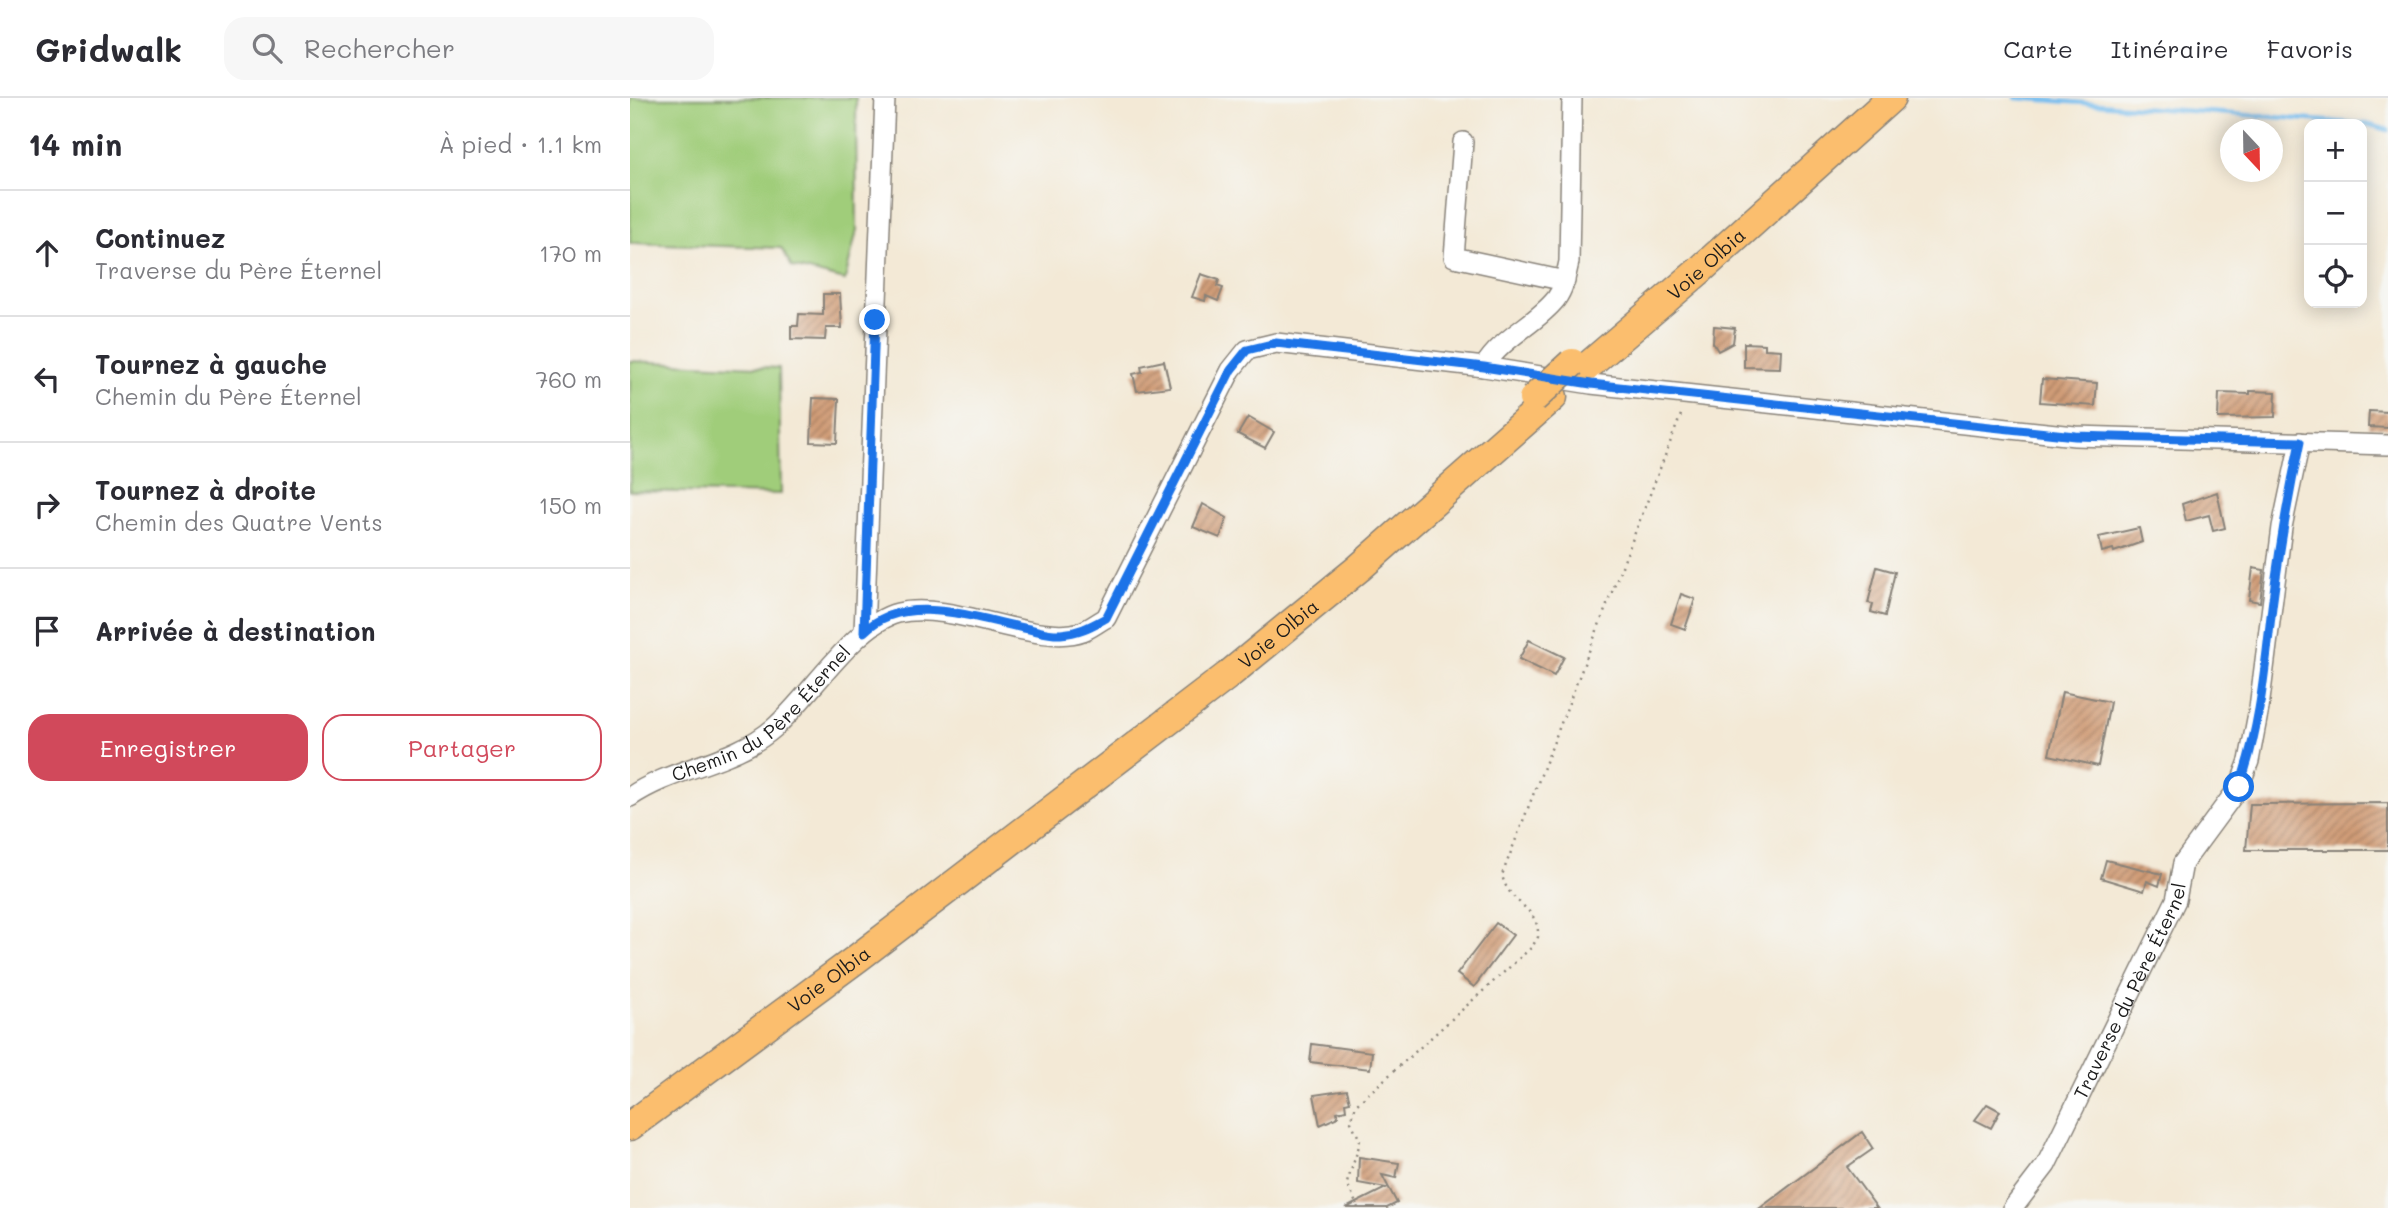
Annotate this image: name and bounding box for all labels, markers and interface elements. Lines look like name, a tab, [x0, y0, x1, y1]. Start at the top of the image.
search box	[224, 17, 714, 80]
text: Gridwalk	[35, 27, 182, 70]
icon: search	[248, 29, 286, 67]
text: Rechercher	[304, 31, 455, 65]
text: Carte	[2003, 33, 2073, 64]
text: Itinéraire	[2111, 33, 2229, 64]
text: Favoris	[2267, 33, 2353, 64]
north arrow	[2220, 119, 2283, 182]
map controls	[2304, 119, 2367, 308]
button: +	[2304, 119, 2367, 182]
text: 14 min	[28, 124, 122, 164]
text: À pied · 1.1 km	[439, 129, 602, 159]
button: −	[2304, 182, 2367, 245]
text: Continuez	[95, 221, 225, 255]
street label: Voie Olbia	[1661, 222, 1750, 305]
icon: ahead	[28, 234, 66, 272]
text: 170 m	[539, 238, 602, 268]
button: locate	[2304, 245, 2367, 308]
text: Traverse du Père Éternel	[95, 255, 382, 285]
route end	[859, 304, 890, 335]
text: Tournez à gauche	[95, 347, 327, 381]
icon: left	[28, 360, 66, 398]
text: 760 m	[535, 364, 602, 394]
text: Chemin du Père Éternel	[95, 381, 362, 411]
text: Tournez à droite	[95, 473, 316, 507]
icon: right	[28, 486, 66, 524]
text: 150 m	[538, 490, 602, 520]
text: Chemin des Quatre Vents	[95, 507, 383, 537]
street label: Voie Olbia	[1233, 593, 1323, 674]
icon: arrive	[28, 612, 66, 650]
text: Arrivée à destination	[95, 614, 375, 648]
street label: Chemin du Père Éternel	[668, 639, 855, 787]
button: Enregistrer	[28, 714, 308, 781]
button: Partager	[322, 714, 602, 781]
route start	[2223, 771, 2254, 802]
street label: Traverse du Père Éternel	[2067, 881, 2191, 1103]
street label: Voie Olbia	[782, 940, 875, 1018]

